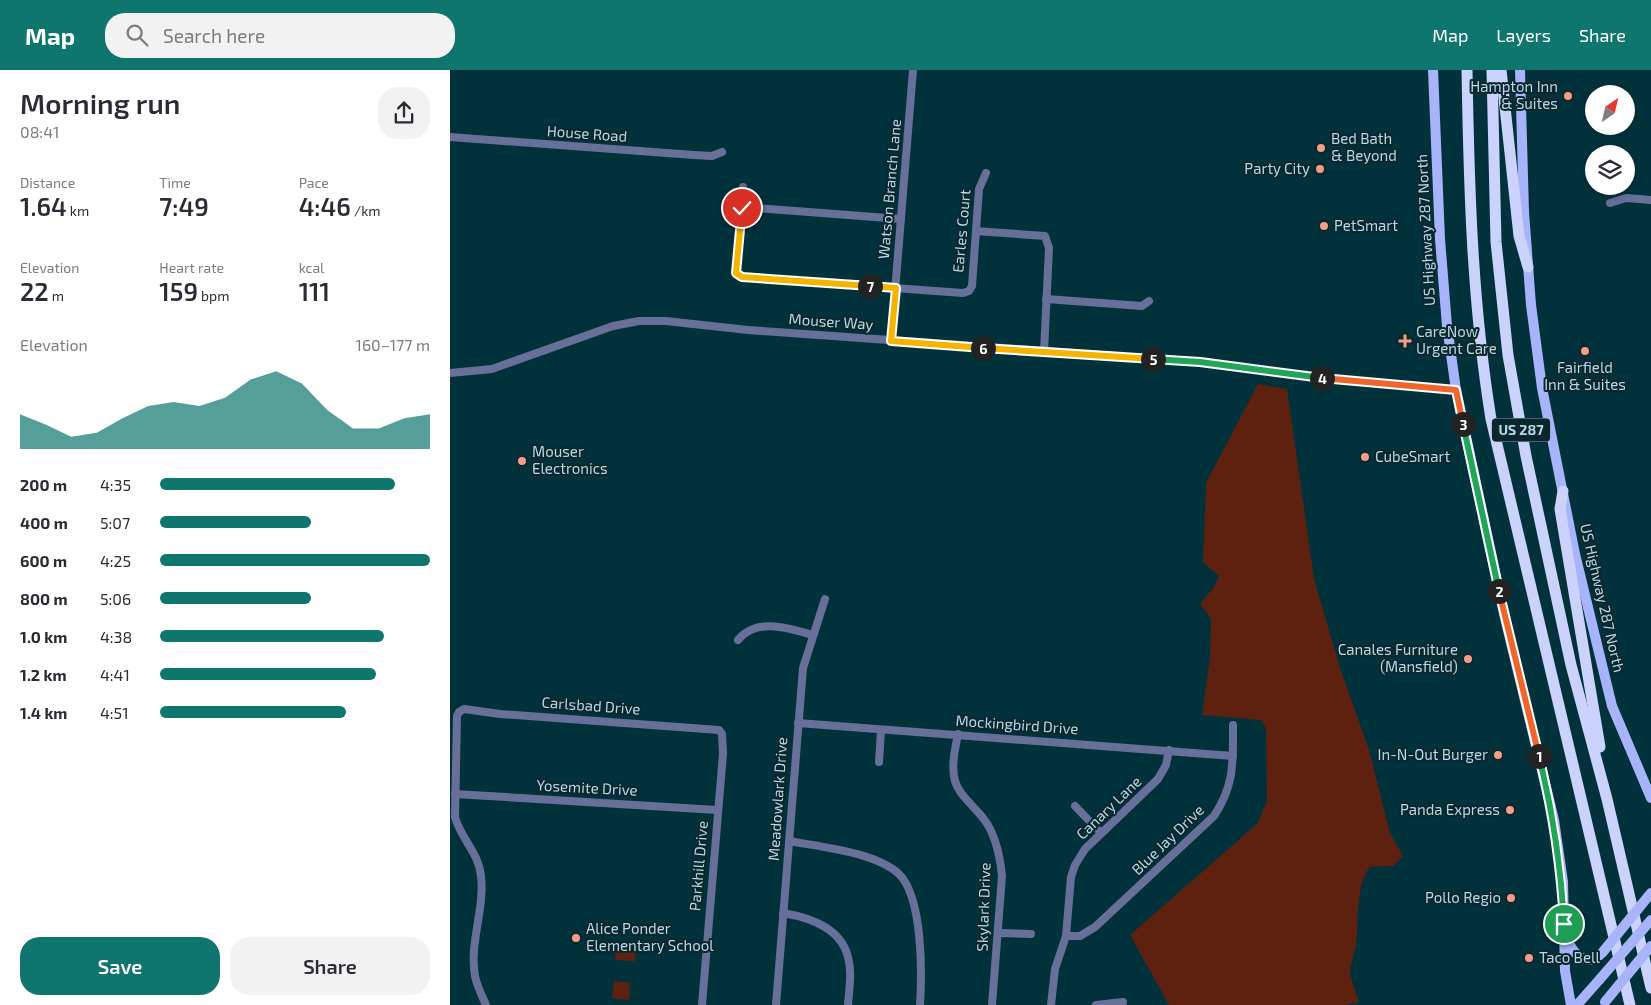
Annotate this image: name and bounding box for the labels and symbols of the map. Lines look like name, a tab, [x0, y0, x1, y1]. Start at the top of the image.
place label: Hampton Inn & Suites	[1470, 77, 1558, 112]
north arrow	[1585, 85, 1635, 135]
marker: Hampton Inn & Suites	[1562, 90, 1574, 102]
street label: Watson Branch Lane	[874, 118, 904, 260]
street label: House Road	[546, 121, 628, 145]
place label: Bed Bath & Beyond	[1331, 129, 1397, 164]
marker: Bed Bath & Beyond	[1315, 142, 1327, 154]
street label: US Highway 287 North	[1412, 154, 1438, 307]
place label: Party City	[1244, 159, 1310, 177]
marker: Party City	[1314, 163, 1326, 175]
pin	[721, 187, 763, 229]
street label: Earles Court	[948, 188, 974, 273]
place label: PetSmart	[1334, 216, 1398, 234]
marker: PetSmart	[1318, 220, 1330, 232]
pin: 7	[858, 274, 882, 298]
street label: Mouser Way	[788, 309, 874, 333]
place label: CareNow Urgent Care	[1416, 322, 1497, 357]
marker: CareNow Urgent Care	[1398, 334, 1412, 348]
pin: 6	[970, 336, 996, 360]
marker: Fairfield Inn & Suites	[1579, 345, 1591, 357]
pin: 5	[1140, 346, 1166, 372]
place label: Fairfield Inn & Suites	[1544, 358, 1626, 393]
pin: 4	[1310, 366, 1334, 390]
pin: 3	[1450, 412, 1476, 436]
road number: US 287	[1492, 418, 1550, 442]
place label: Mouser Electronics	[532, 442, 608, 477]
place label: CubeSmart	[1375, 447, 1451, 465]
marker: CubeSmart	[1359, 451, 1371, 463]
marker: Mouser Electronics	[516, 455, 528, 467]
street label: US Highway 287 North	[1577, 522, 1629, 674]
pin: 2	[1486, 578, 1512, 604]
place label: Canales Furniture (Mansfield)	[1338, 640, 1458, 675]
marker: Canales Furniture (Mansfield)	[1462, 653, 1474, 665]
street label: Carlsbad Drive	[541, 693, 641, 717]
street label: Mockingbird Drive	[955, 711, 1079, 737]
street label: Meadowlark Drive	[764, 736, 790, 861]
pin: 1	[1526, 744, 1552, 768]
place label: In-N-Out Burger	[1377, 745, 1488, 763]
marker: In-N-Out Burger	[1492, 749, 1504, 761]
street label: Canary Lane	[1072, 772, 1145, 843]
street label: Yosemite Drive	[536, 775, 638, 799]
street label: Blue Jay Drive	[1127, 800, 1207, 878]
place label: Panda Express	[1400, 800, 1500, 818]
marker: Panda Express	[1504, 804, 1516, 816]
street label: Parkhill Drive	[685, 820, 711, 912]
street label: Skylark Drive	[972, 862, 994, 952]
place label: Pollo Regio	[1425, 888, 1501, 906]
marker: Pollo Regio	[1505, 892, 1517, 904]
pin	[1543, 903, 1585, 945]
place label: Alice Ponder Elementary School	[586, 919, 714, 954]
marker: Alice Ponder Elementary School	[570, 932, 582, 944]
place label: Taco Bell	[1539, 948, 1600, 966]
marker: Taco Bell	[1523, 952, 1535, 964]

